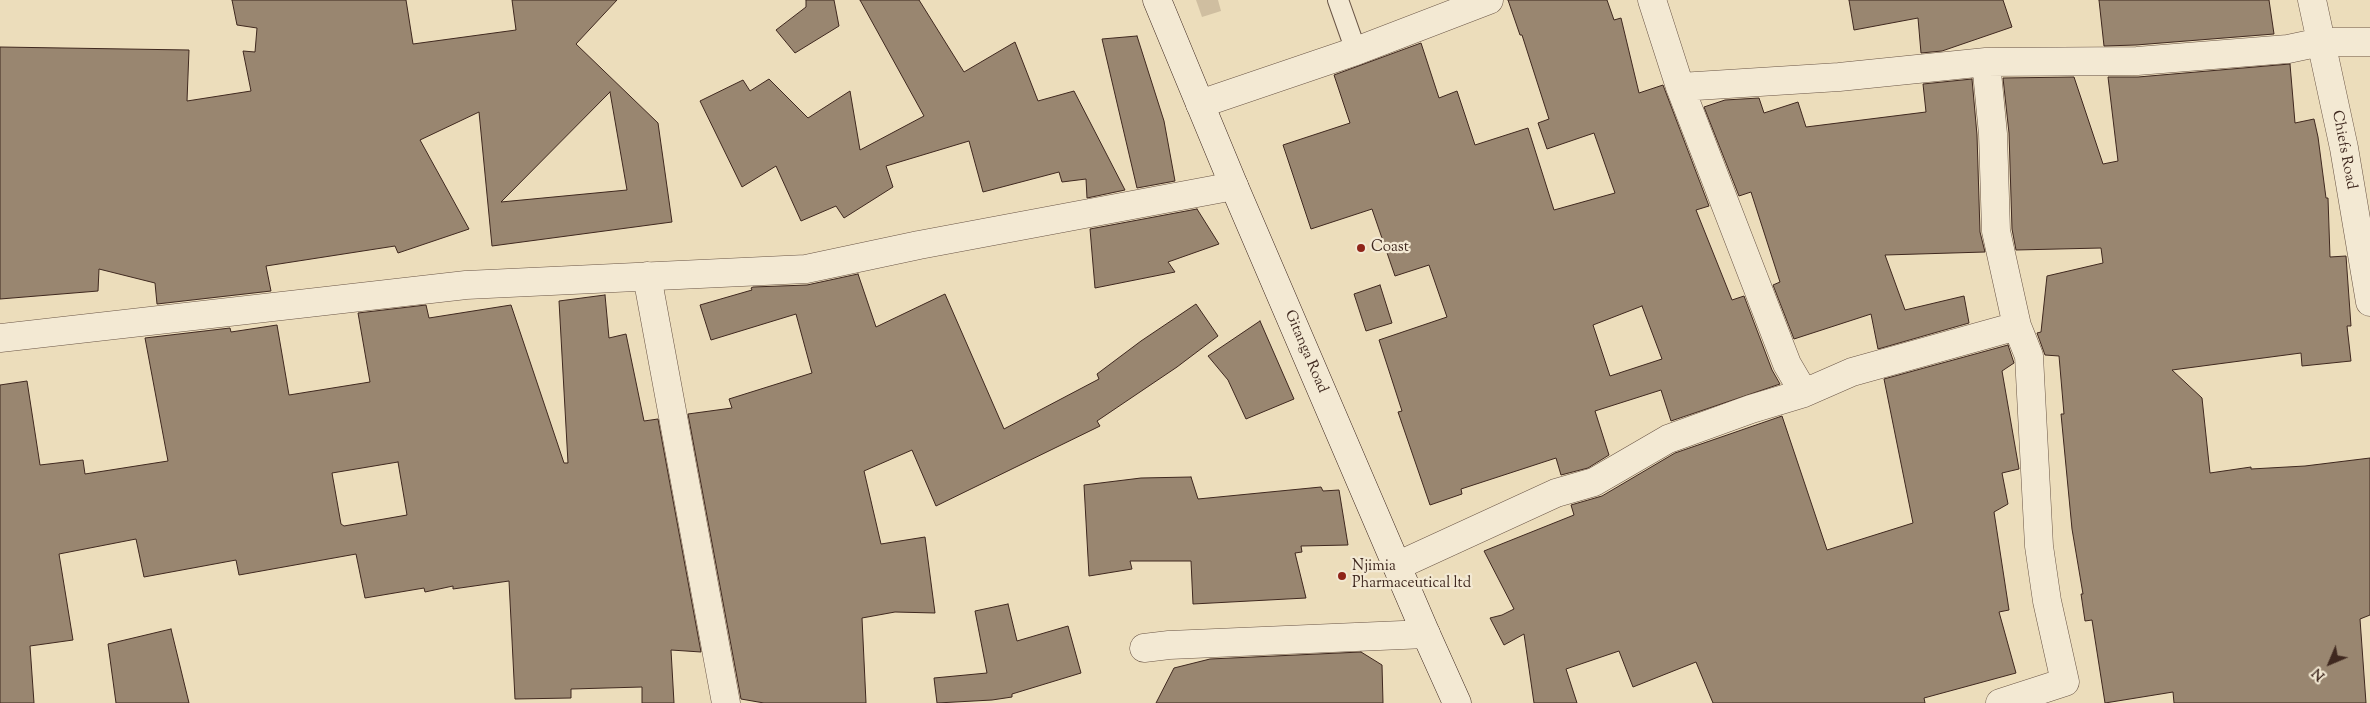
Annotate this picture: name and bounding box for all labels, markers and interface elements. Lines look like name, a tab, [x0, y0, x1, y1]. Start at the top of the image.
street label: Chiefs Road	[2327, 109, 2359, 191]
place label: Coast	[1371, 239, 1409, 257]
marker: Coast	[1355, 242, 1367, 254]
street label: Gitanga Road	[1279, 308, 1331, 396]
place label: Njimia Pharmaceutical ltd	[1352, 558, 1471, 593]
marker: Njimia Pharmaceutical ltd	[1336, 570, 1348, 582]
north arrow	[2305, 638, 2355, 688]
text: N	[2308, 663, 2330, 685]

